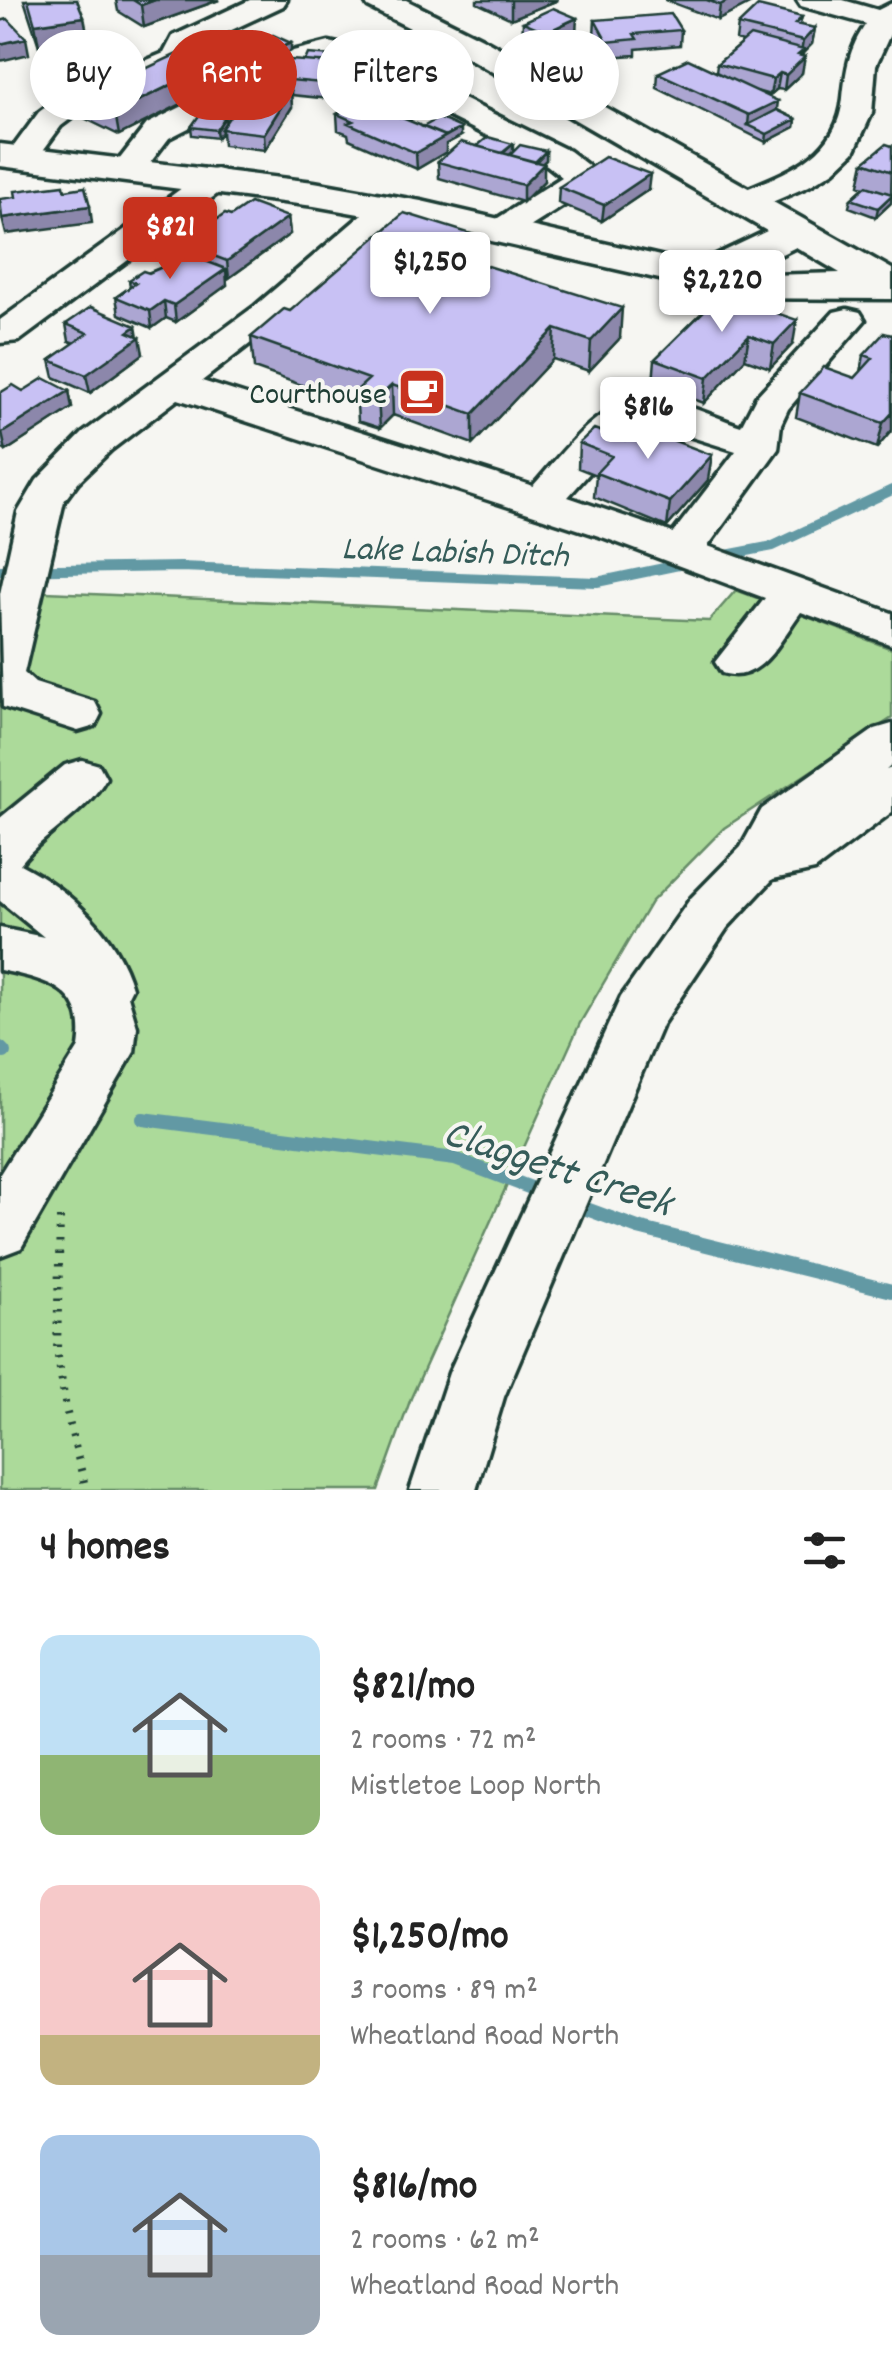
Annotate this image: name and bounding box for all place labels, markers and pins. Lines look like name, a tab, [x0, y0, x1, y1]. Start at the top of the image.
pin: $821	[111, 197, 229, 282]
pin: $1,250	[349, 232, 511, 317]
pin: $2,220	[641, 250, 803, 335]
cafe icon: Courthouse	[396, 366, 448, 418]
place label: Courthouse	[249, 374, 387, 420]
pin: $816	[589, 377, 707, 462]

